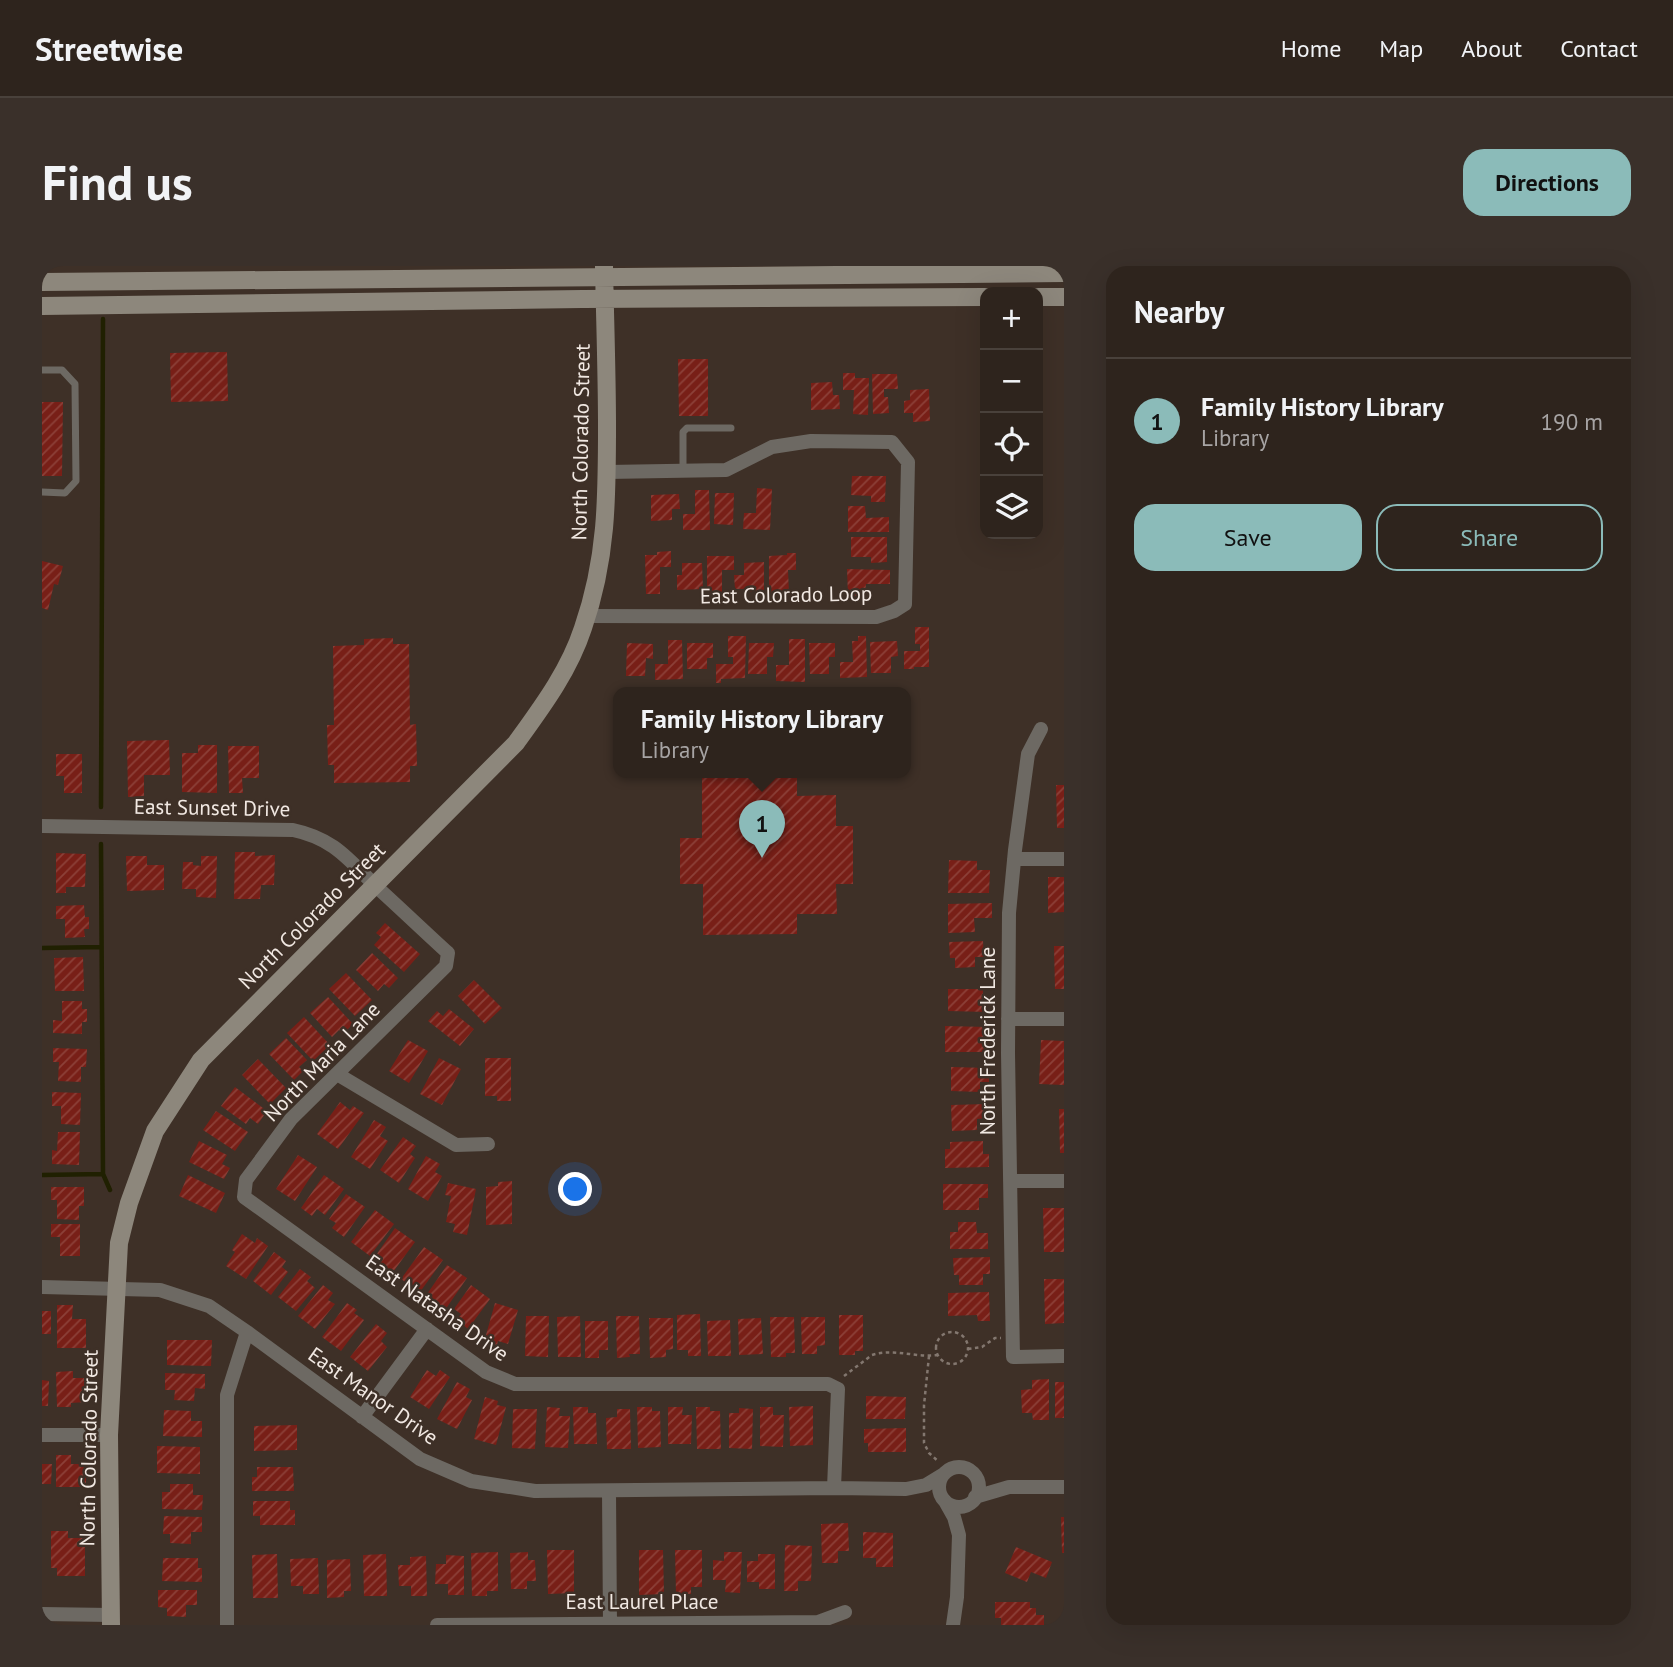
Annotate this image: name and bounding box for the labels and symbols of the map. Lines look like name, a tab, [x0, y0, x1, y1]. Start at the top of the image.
street label: North Colorado Street	[565, 343, 596, 541]
street label: East Colorado Loop	[700, 579, 872, 610]
street label: East Sunset Drive	[134, 793, 290, 822]
pin: 1	[739, 800, 785, 858]
street label: North Colorado Street	[233, 837, 391, 995]
street label: North Frederick Lane	[974, 947, 1001, 1135]
street label: North Maria Lane	[258, 996, 386, 1127]
your location	[558, 1172, 592, 1206]
street label: East Natasha Drive	[360, 1248, 514, 1367]
street label: East Manor Drive	[303, 1341, 444, 1450]
street label: North Colorado Street	[73, 1349, 104, 1547]
street label: East Laurel Place	[566, 1588, 718, 1615]

